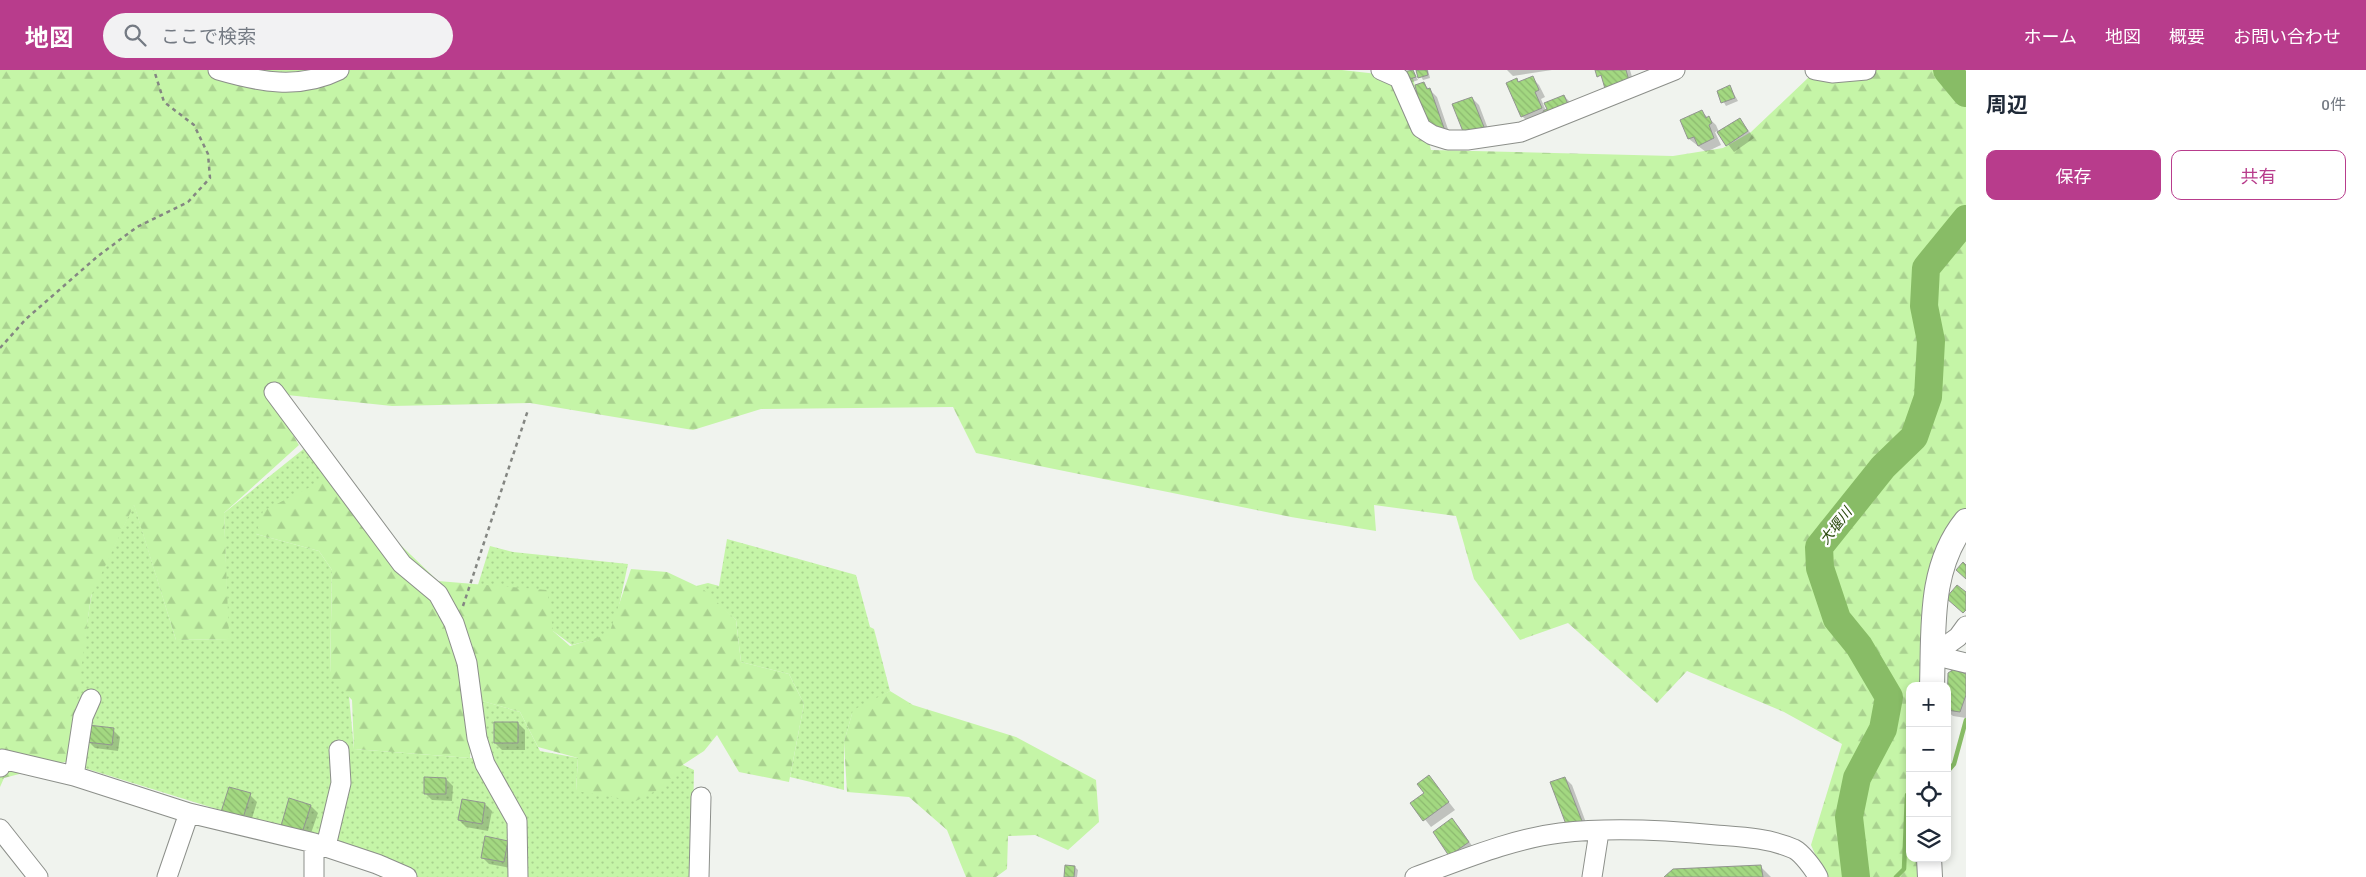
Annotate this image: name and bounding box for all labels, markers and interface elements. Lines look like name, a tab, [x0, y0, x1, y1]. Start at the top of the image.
search box	[103, 13, 453, 58]
icon: search	[121, 21, 149, 49]
text: 地図	[25, 23, 73, 53]
text: ここで検索	[161, 25, 256, 49]
text: ホーム	[2024, 26, 2077, 48]
text: 地図	[2105, 26, 2141, 48]
text: 概要	[2169, 26, 2205, 48]
text: お問い合わせ	[2233, 26, 2341, 48]
text: 周辺	[1986, 92, 2028, 118]
text: 0件	[2321, 95, 2346, 115]
button: 保存	[1986, 150, 2161, 200]
button: 共有	[2171, 150, 2346, 200]
water label: 大堰川	[1816, 503, 1857, 548]
map controls	[1906, 682, 1951, 862]
button: +	[1906, 682, 1951, 727]
button: −	[1906, 727, 1951, 772]
button: locate	[1906, 772, 1951, 817]
button: layers	[1906, 817, 1951, 862]

